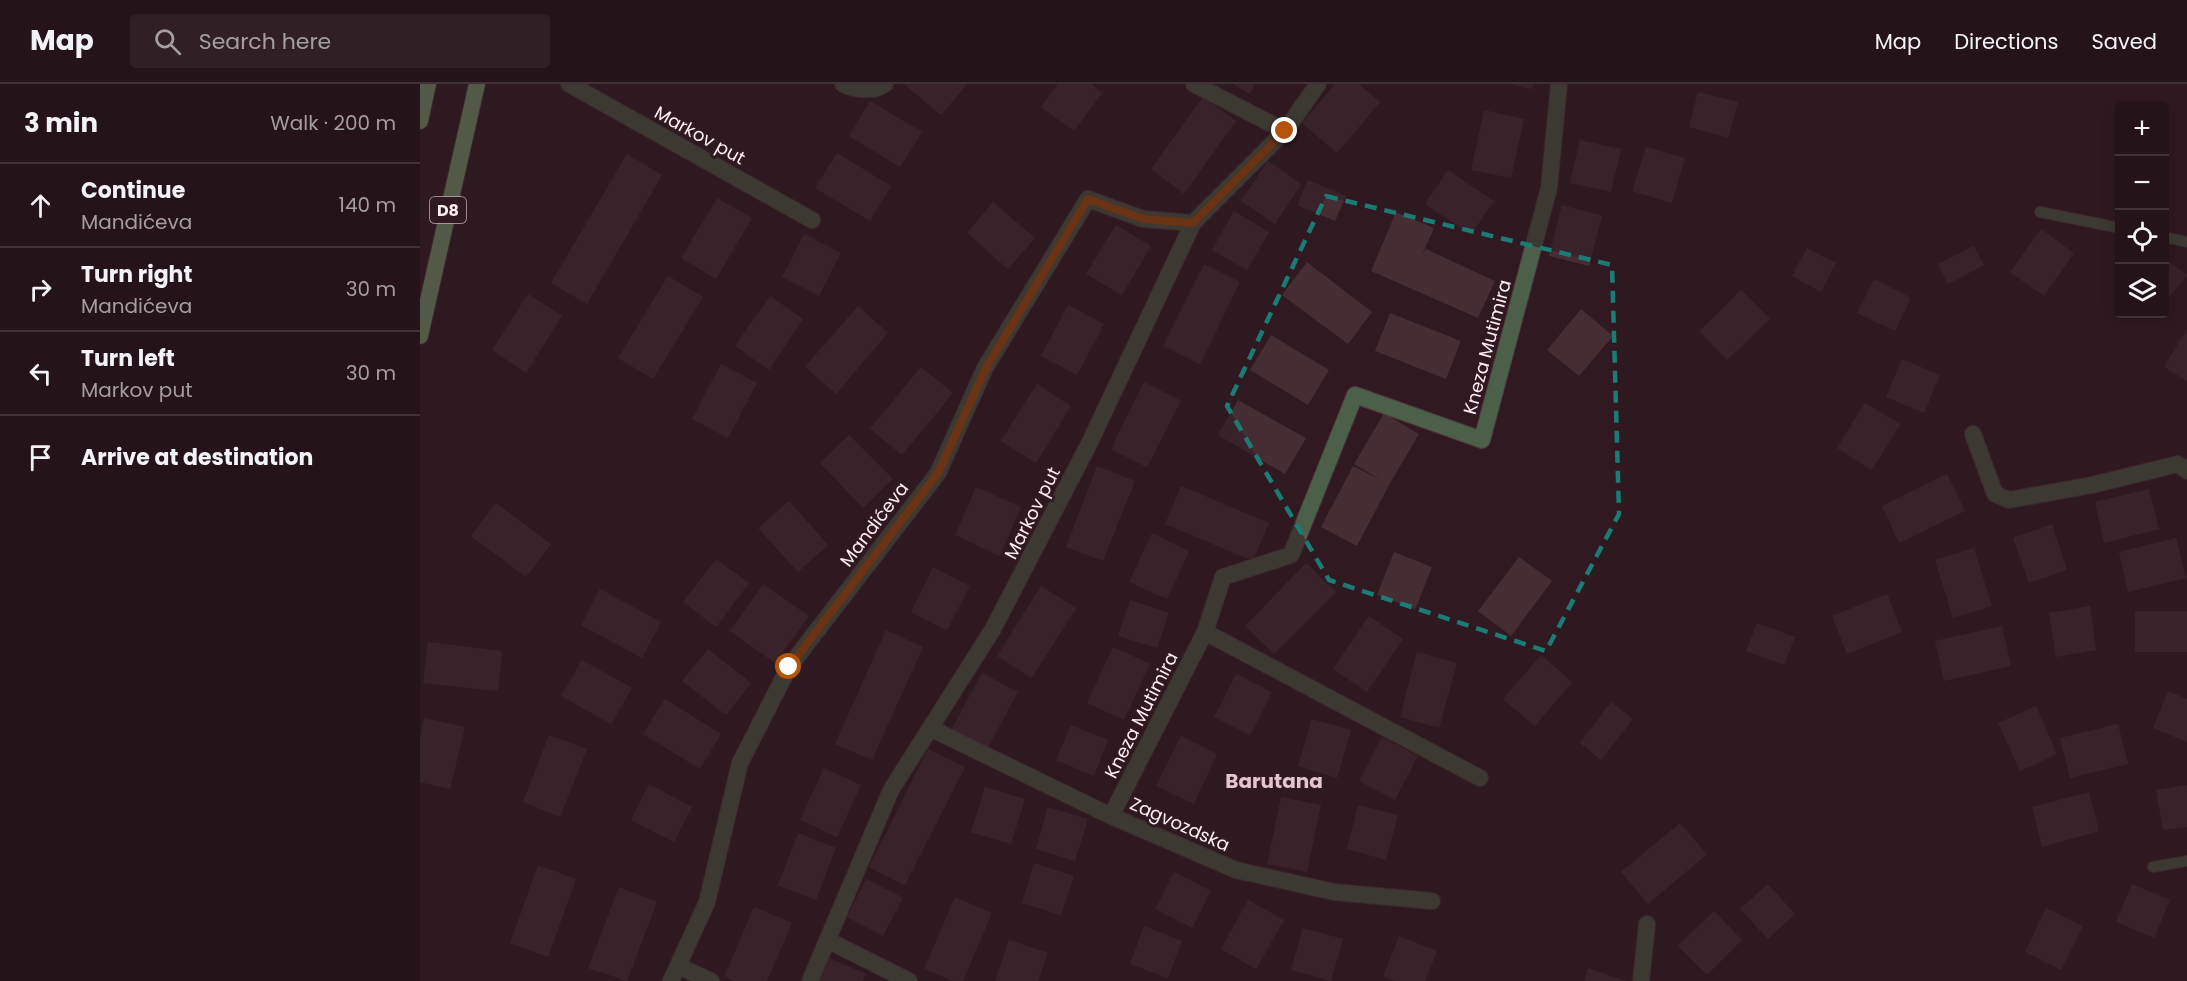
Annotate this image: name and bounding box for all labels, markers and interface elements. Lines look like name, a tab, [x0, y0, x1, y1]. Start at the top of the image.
search box	[130, 14, 550, 68]
text: Map	[30, 21, 94, 60]
icon: search	[151, 25, 184, 58]
text: Search here	[199, 26, 331, 57]
text: Map	[1875, 27, 1921, 56]
text: Directions	[1954, 27, 2058, 56]
text: Saved	[2091, 27, 2157, 56]
street label: Markov put	[650, 100, 750, 170]
map controls	[2115, 102, 2169, 318]
button: +	[2115, 102, 2169, 156]
text: 3 min	[24, 105, 98, 141]
text: Walk · 200 m	[270, 109, 396, 137]
route end	[1271, 117, 1297, 143]
button: −	[2115, 156, 2169, 210]
text: Continue	[81, 175, 185, 206]
icon: ahead	[24, 189, 57, 222]
text: 140 m	[339, 191, 396, 219]
road number: D8	[430, 197, 466, 223]
text: Mandićeva	[81, 208, 192, 236]
button: locate	[2115, 210, 2169, 264]
text: Turn right	[81, 259, 192, 290]
button: layers	[2115, 264, 2169, 318]
icon: right	[24, 273, 57, 306]
text: 30 m	[346, 275, 396, 303]
street label: Kneza Mutimira	[1457, 277, 1517, 417]
text: Mandićeva	[81, 292, 192, 320]
text: Turn left	[81, 343, 175, 374]
icon: left	[24, 357, 57, 390]
text: 30 m	[346, 359, 396, 387]
text: Markov put	[81, 376, 192, 404]
icon: arrive	[24, 441, 57, 474]
text: Arrive at destination	[81, 442, 313, 473]
street label: Markov put	[998, 463, 1066, 563]
street label: Mandićeva	[834, 476, 914, 572]
street label: Kneza Mutimira	[1098, 648, 1184, 782]
route start	[775, 653, 801, 679]
district label: Barutana	[1225, 767, 1323, 795]
street label: Zagvozdska	[1126, 791, 1234, 857]

